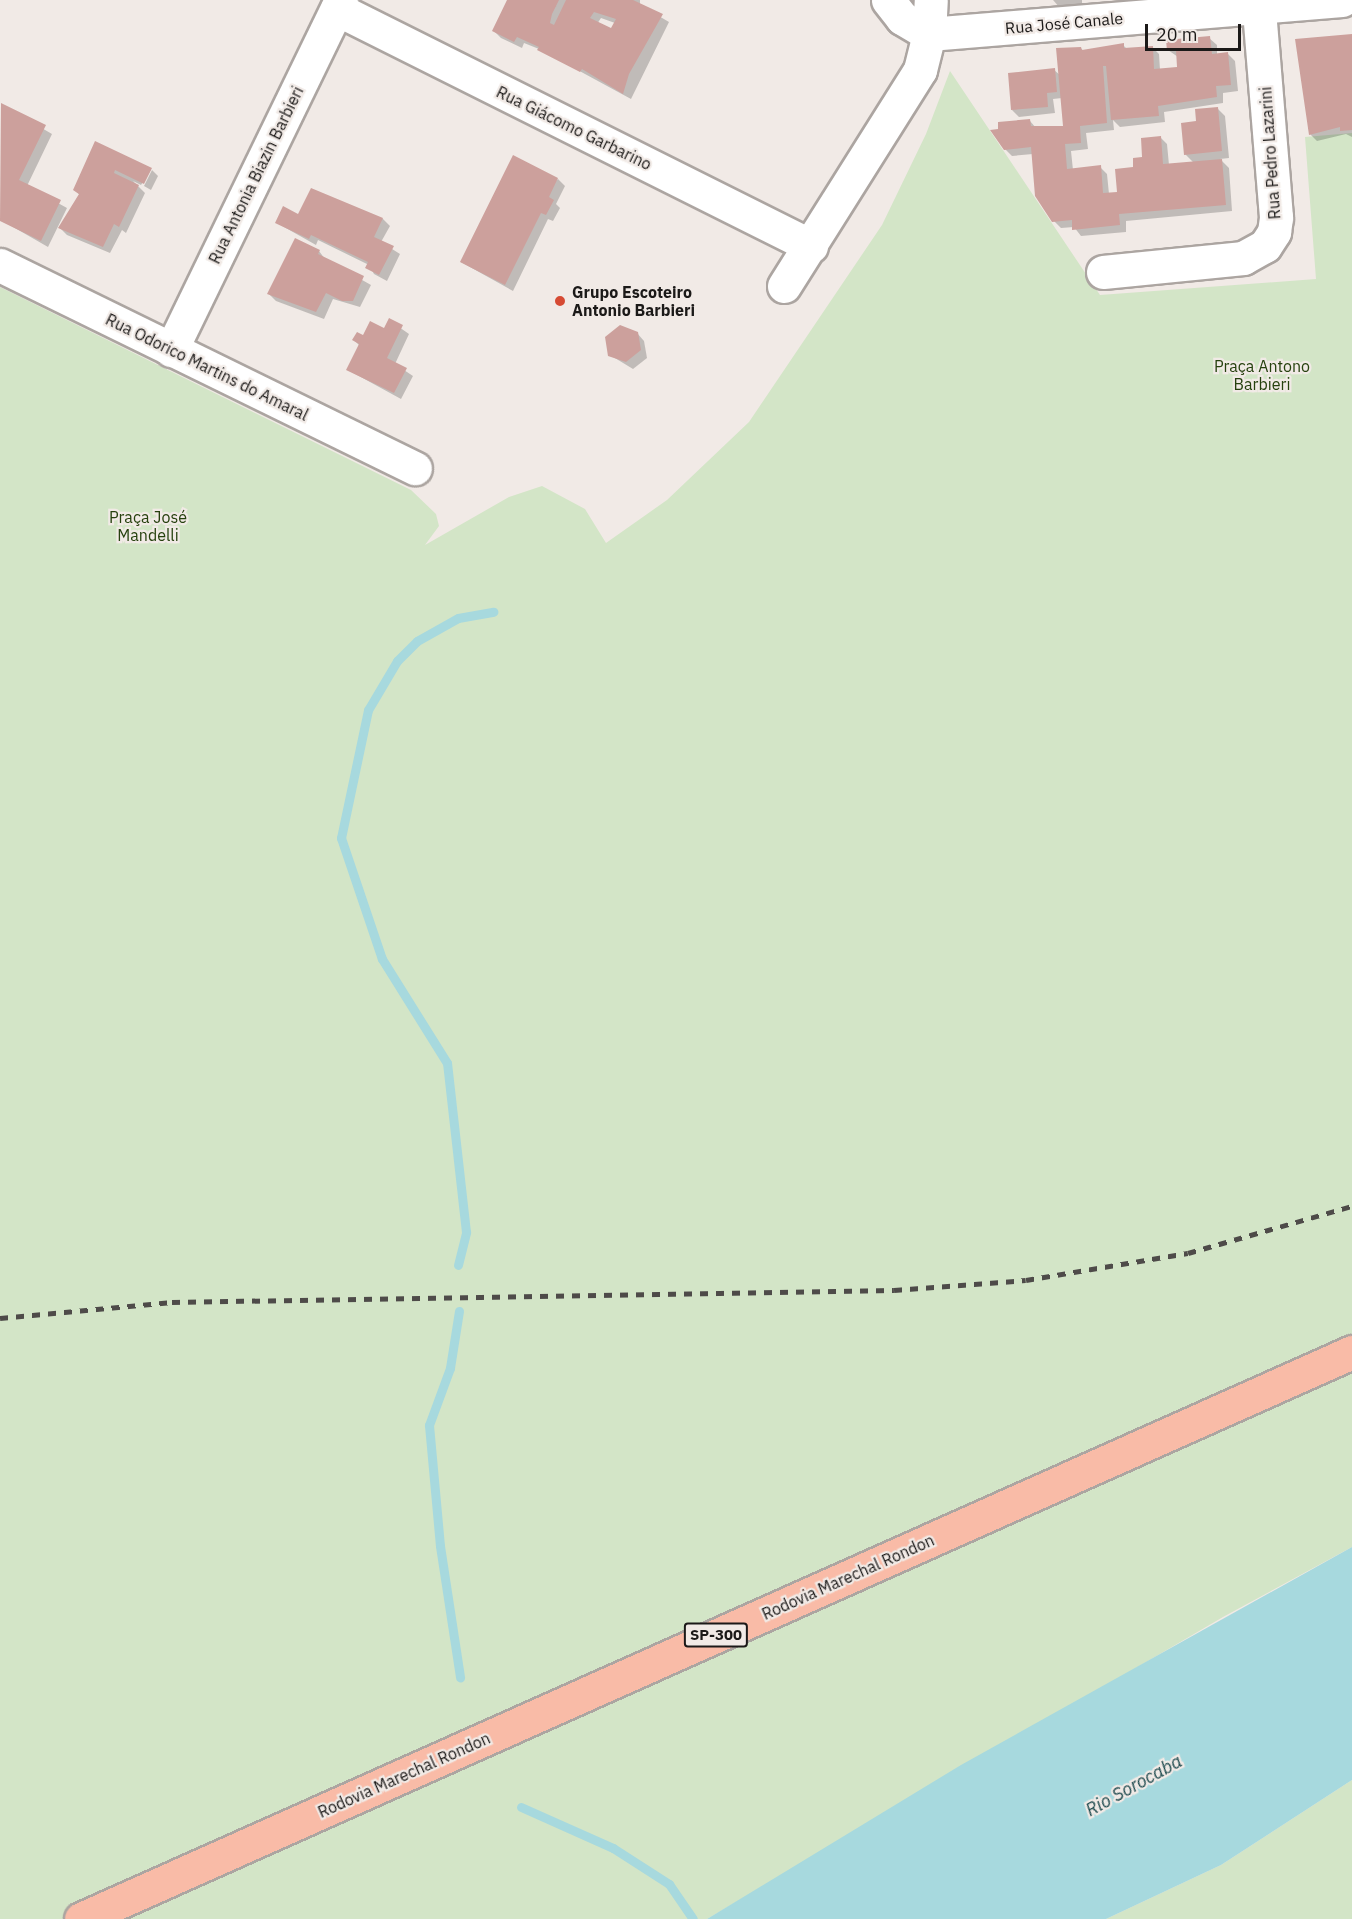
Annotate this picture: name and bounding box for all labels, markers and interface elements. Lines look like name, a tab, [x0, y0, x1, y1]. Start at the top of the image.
street label: Rua José Canale	[1004, 8, 1124, 38]
scale bar	[1148, 12, 1244, 50]
text: 20 m	[1156, 23, 1198, 46]
street label: Rua Giácomo Garbarino	[493, 82, 655, 174]
street label: Rua Antonia Biazin Barbieri	[205, 83, 307, 267]
street label: Rua Pedro Lazarini	[1256, 86, 1284, 220]
place label: Grupo Escoteiro Antonio Barbieri	[572, 282, 695, 320]
marker: Grupo Escoteiro Antonio Barbieri	[553, 294, 567, 308]
street label: Rua Odorico Martins do Amaral	[103, 309, 311, 425]
park label: Praça Antono Barbieri	[1214, 356, 1310, 394]
park label: Praça José Mandelli	[109, 507, 187, 545]
street label: Rodovia Marechal Rondon	[759, 1530, 937, 1624]
road number: SP-300	[683, 1623, 749, 1647]
street label: Rodovia Marechal Rondon	[315, 1728, 493, 1822]
water label: Rio Sorocaba	[1082, 1751, 1186, 1821]

